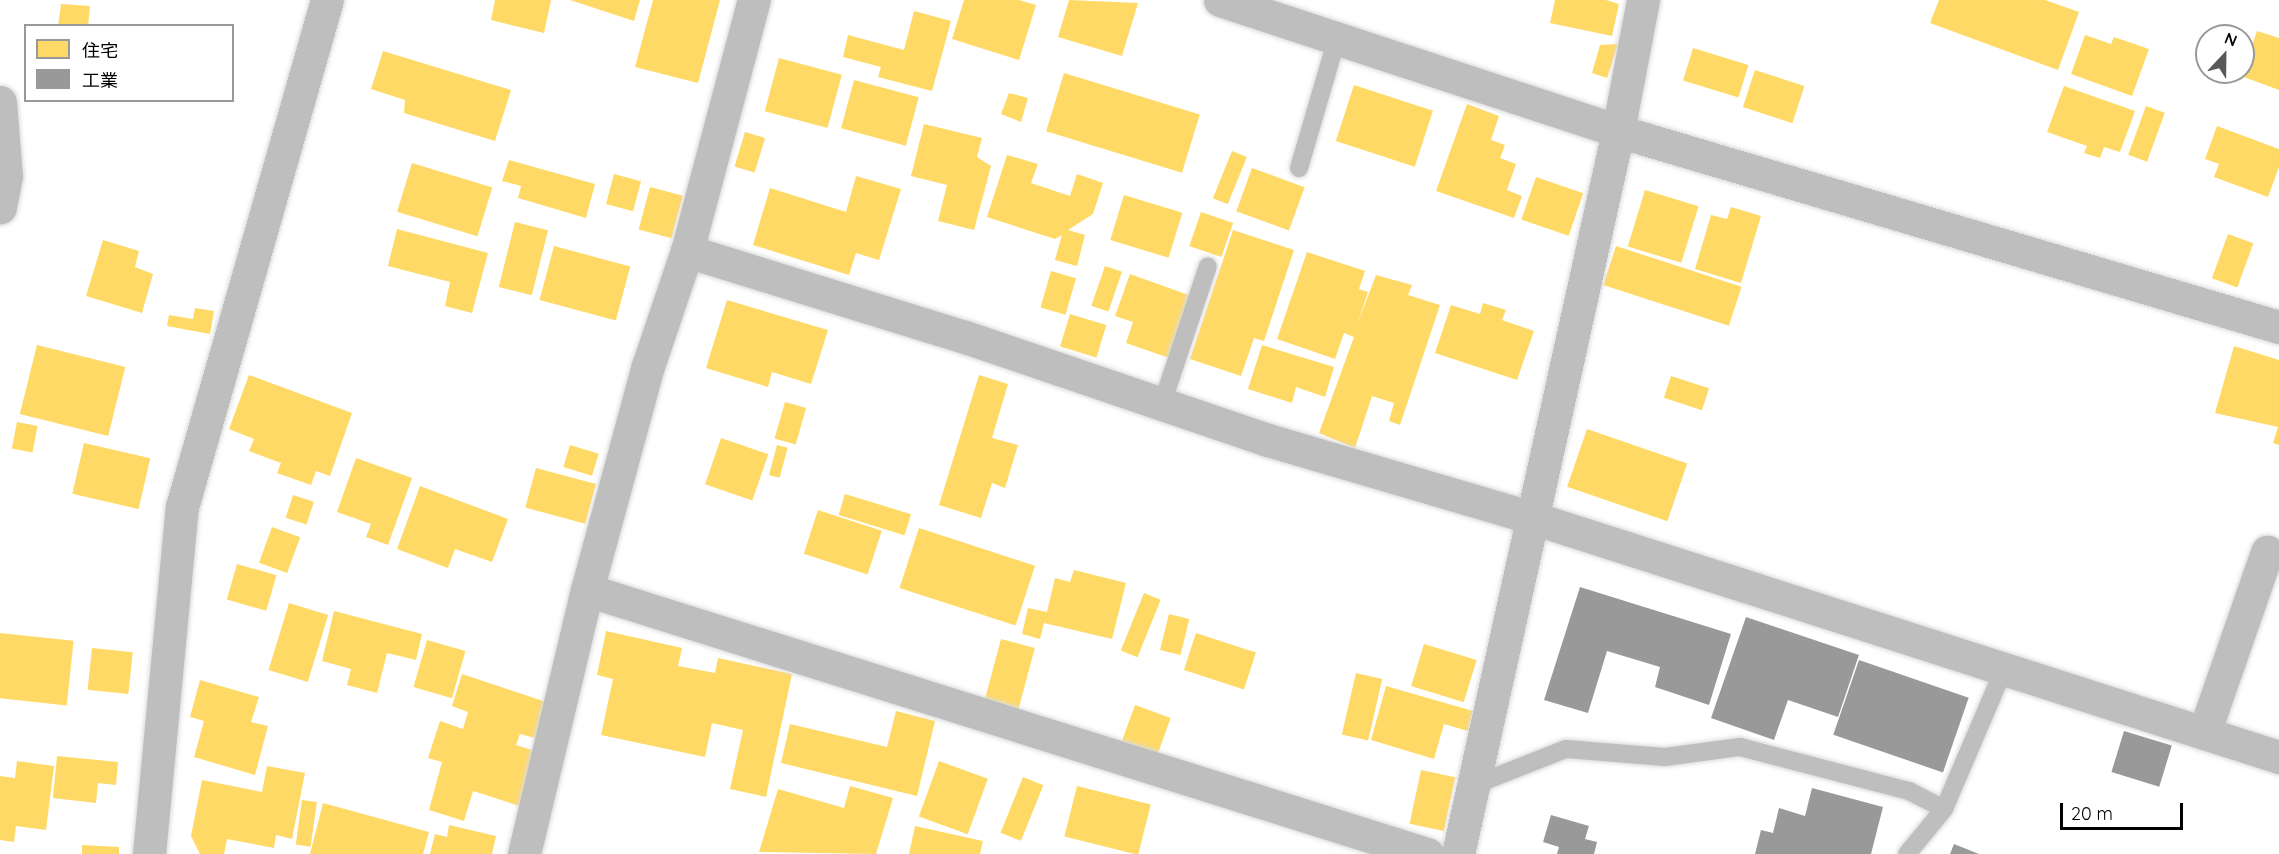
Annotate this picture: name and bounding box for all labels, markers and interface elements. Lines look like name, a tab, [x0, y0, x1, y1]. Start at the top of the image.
legend	[24, 24, 234, 102]
north arrow	[2195, 24, 2255, 84]
text: N	[2222, 28, 2240, 51]
text: 住宅	[82, 39, 118, 62]
text: 工業	[82, 69, 118, 92]
scale bar	[2063, 791, 2186, 829]
text: 20 m	[2071, 802, 2113, 825]

